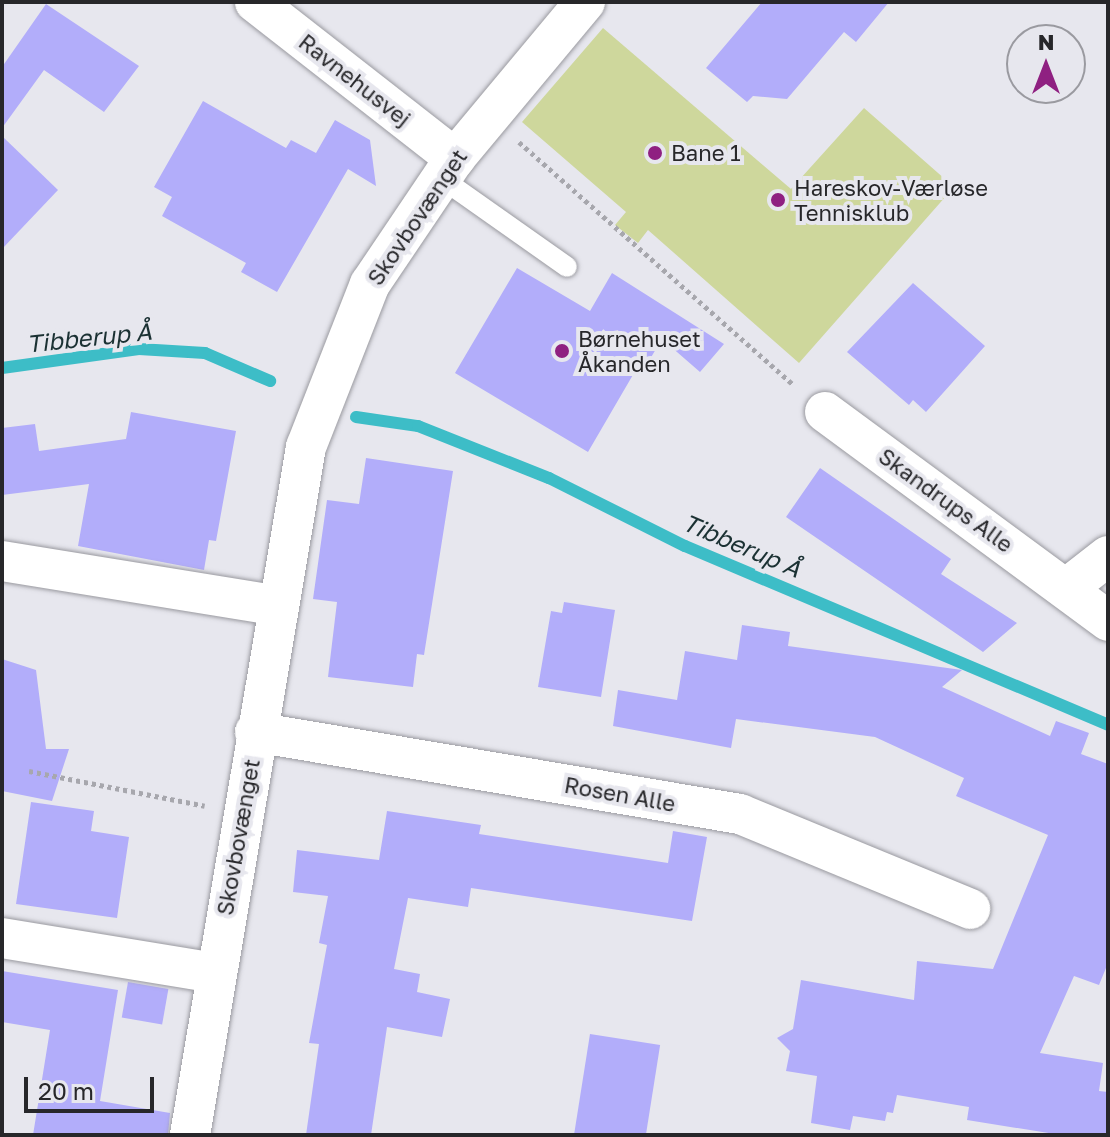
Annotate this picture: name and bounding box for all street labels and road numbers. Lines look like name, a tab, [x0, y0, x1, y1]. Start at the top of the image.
street label: Ravnehusvej	[294, 28, 416, 132]
street label: Skovbovænget	[362, 144, 472, 290]
street label: Skandrups Alle	[874, 443, 1018, 557]
street label: Skovbovænget	[211, 757, 265, 917]
street label: Rosen Alle	[562, 771, 678, 817]

